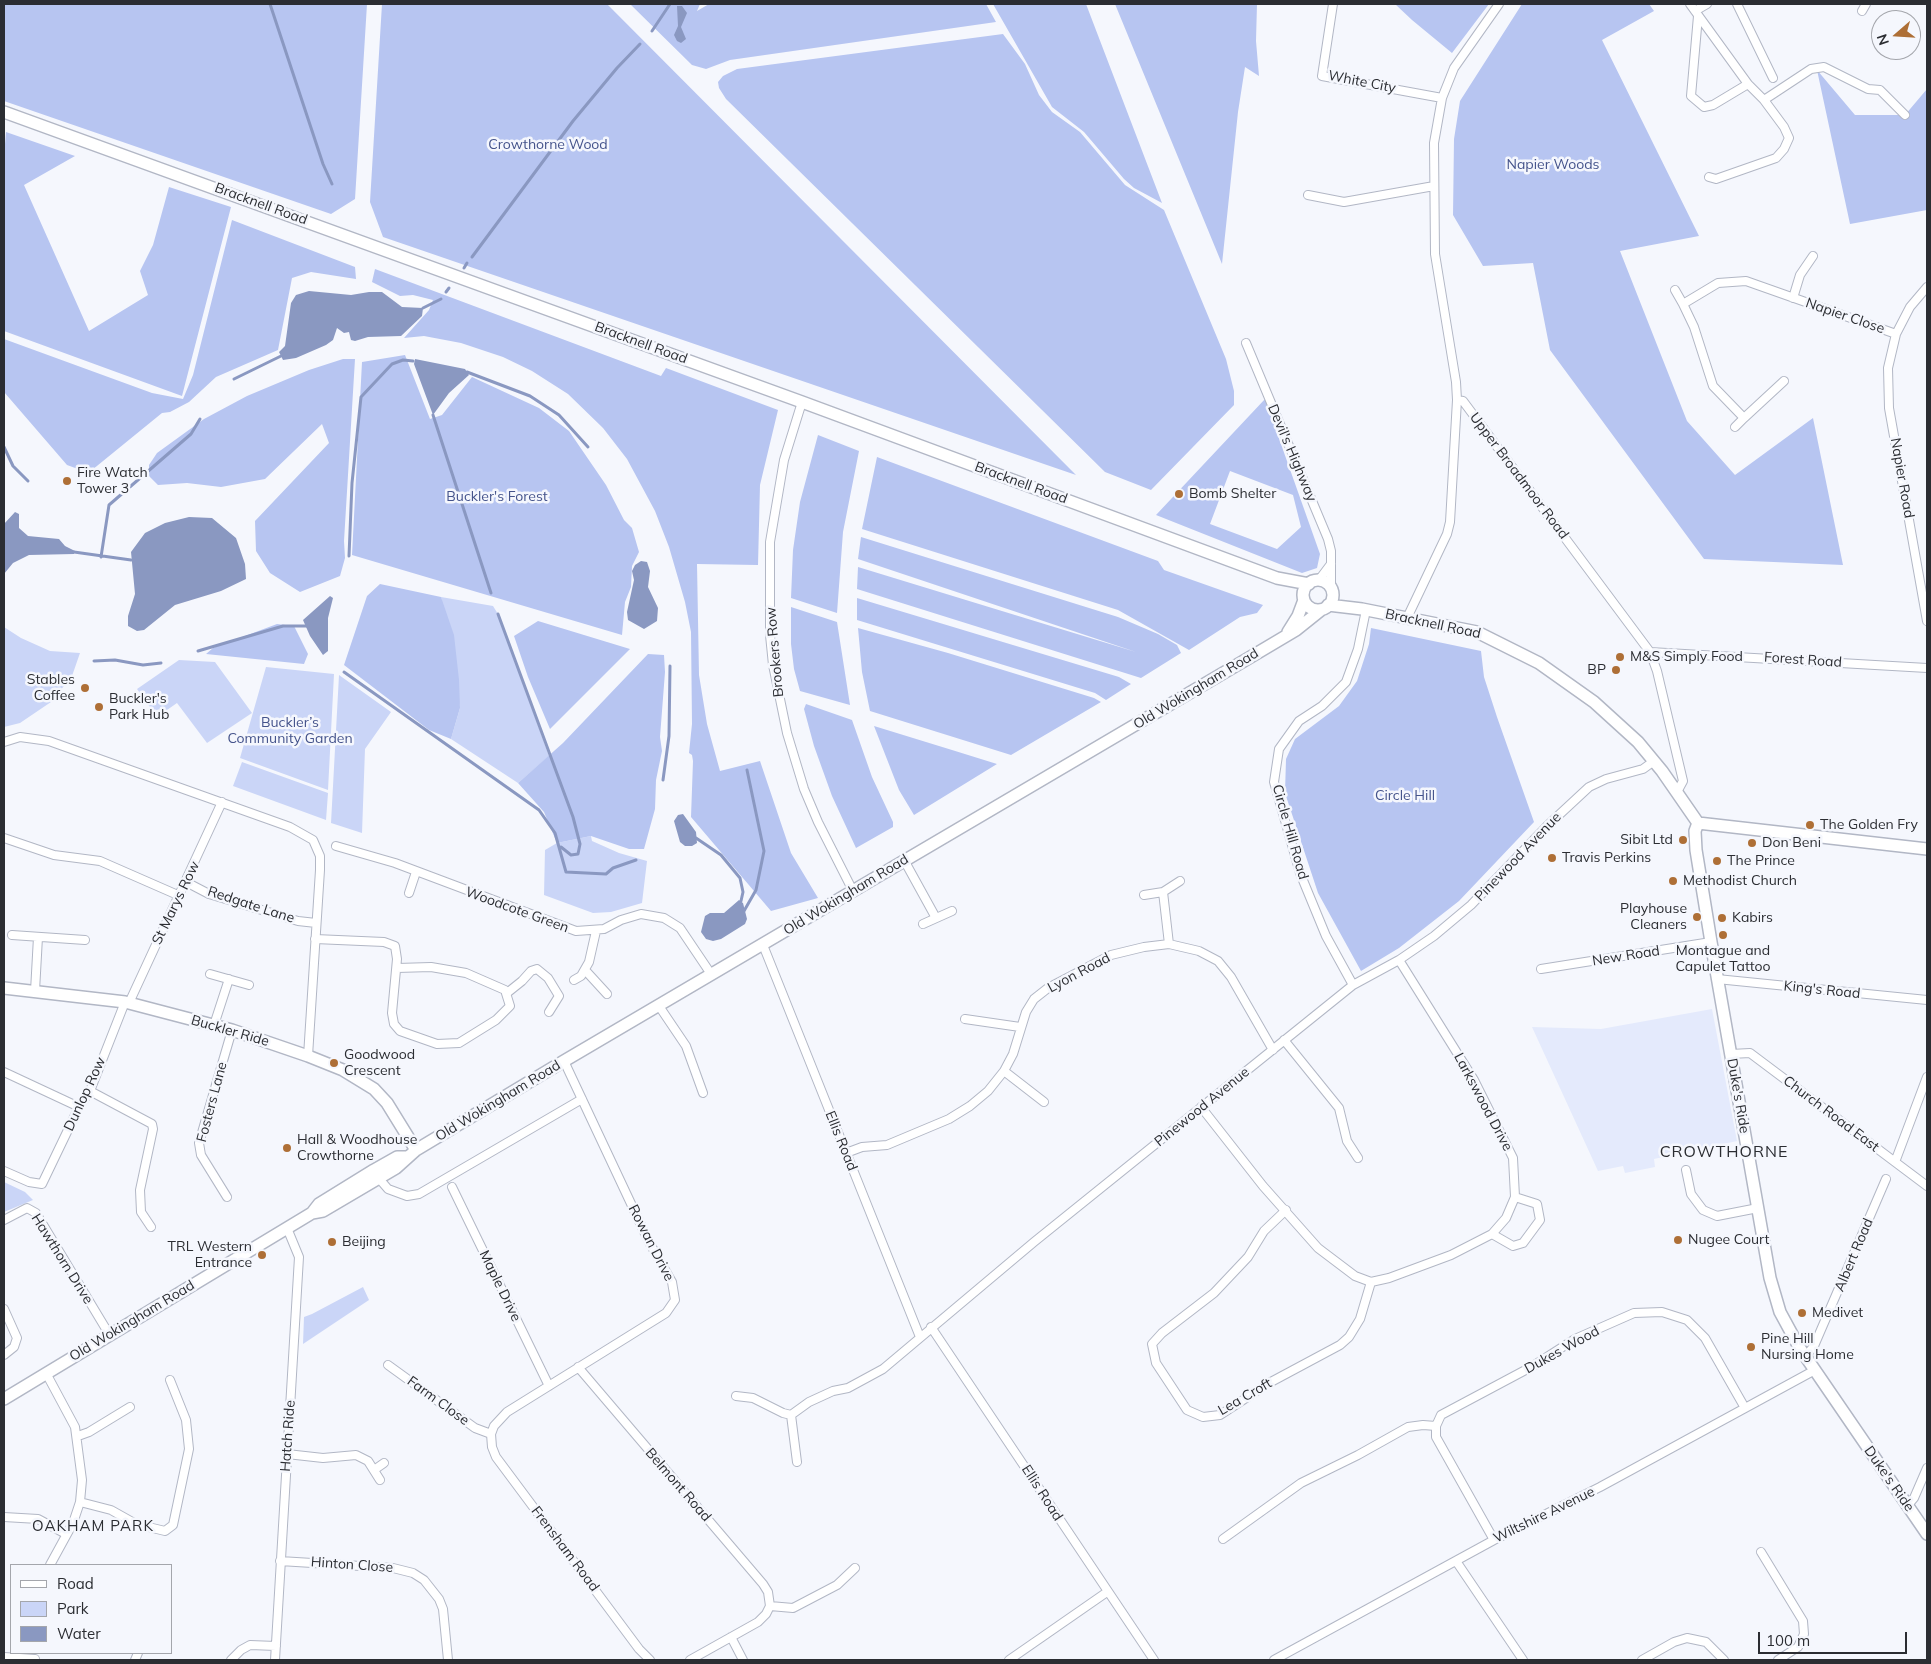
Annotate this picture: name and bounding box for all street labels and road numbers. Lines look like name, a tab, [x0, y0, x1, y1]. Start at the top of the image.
street label: White City	[1327, 67, 1397, 97]
street label: Bracknell Road	[212, 179, 310, 229]
street label: Napier Close	[1803, 295, 1887, 337]
street label: Bracknell Road	[592, 318, 690, 368]
street label: Devil's Highway	[1264, 402, 1320, 504]
street label: Upper Broadmoor Road	[1466, 409, 1572, 543]
street label: Napier Road	[1887, 437, 1917, 519]
street label: Bracknell Road	[972, 458, 1070, 508]
street label: Brookers Row	[763, 606, 787, 698]
street label: Bracknell Road	[1384, 606, 1482, 642]
street label: Old Wokingham Road	[1130, 645, 1262, 733]
street label: Forest Road	[1764, 649, 1842, 671]
street label: Circle Hill Road	[1268, 783, 1312, 881]
street label: Pinewood Avenue	[1471, 809, 1565, 905]
street label: Old Wokingham Road	[780, 851, 912, 939]
street label: St Marys Row	[149, 859, 203, 947]
street label: Redgate Lane	[205, 883, 297, 927]
street label: Woodcote Green	[463, 884, 571, 936]
street label: New Road	[1591, 942, 1661, 970]
street label: Lyon Road	[1045, 949, 1113, 997]
street label: King's Road	[1783, 978, 1861, 1002]
street label: Buckler Ride	[189, 1012, 271, 1050]
street label: Larkswood Drive	[1450, 1050, 1516, 1154]
street label: Dunlop Row	[61, 1054, 109, 1134]
street label: Old Wokingham Road	[432, 1057, 564, 1145]
street label: Duke's Ride	[1723, 1057, 1753, 1135]
street label: Fosters Lane	[193, 1060, 231, 1144]
street label: Pinewood Avenue	[1151, 1064, 1253, 1150]
street label: Church Road East	[1780, 1072, 1882, 1156]
street label: Ellis Road	[821, 1109, 861, 1173]
street label: Rowan Drive	[625, 1202, 677, 1284]
street label: Hawthorn Drive	[28, 1211, 96, 1307]
street label: Albert Road	[1831, 1216, 1877, 1294]
street label: Maple Drive	[476, 1248, 524, 1324]
street label: Old Wokingham Road	[66, 1277, 198, 1365]
street label: Dukes Wood	[1522, 1323, 1602, 1377]
street label: Farm Close	[404, 1373, 472, 1429]
street label: Lea Croft	[1215, 1375, 1275, 1419]
street label: Hatch Ride	[277, 1400, 299, 1472]
street label: Duke's Ride	[1860, 1443, 1918, 1515]
street label: Belmont Road	[642, 1445, 714, 1525]
street label: Ellis Road	[1018, 1462, 1066, 1524]
street label: Wiltshire Avenue	[1491, 1483, 1597, 1547]
street label: Frensham Road	[527, 1503, 603, 1595]
street label: Hinton Close	[310, 1554, 394, 1576]

